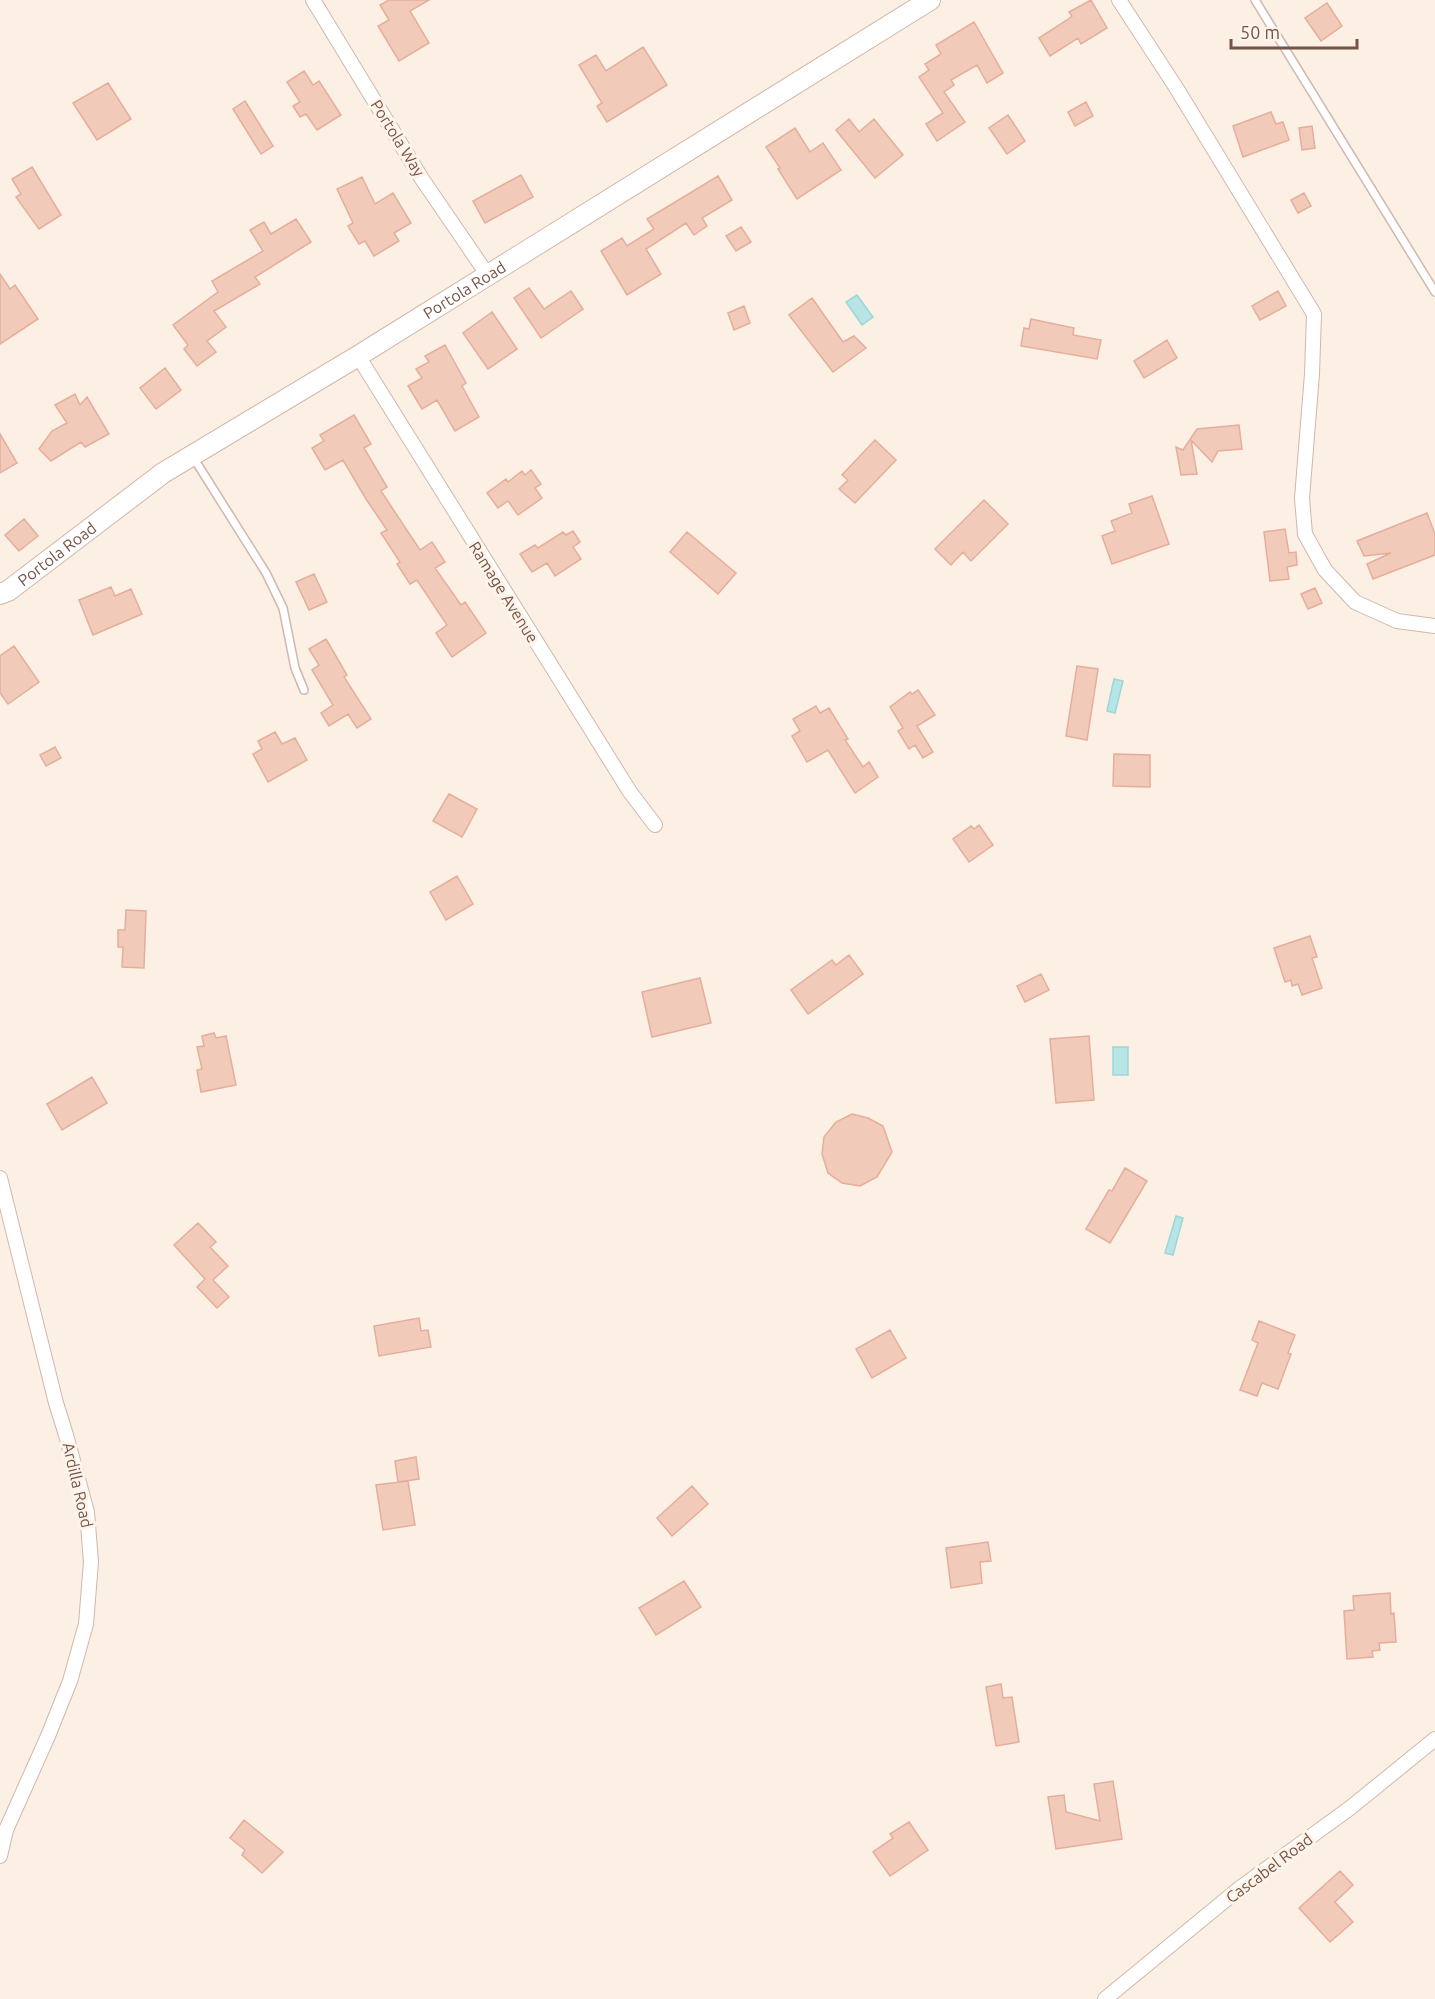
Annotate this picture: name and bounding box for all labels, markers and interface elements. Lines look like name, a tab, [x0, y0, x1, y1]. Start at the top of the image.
scale bar	[1231, 12, 1357, 50]
text: 50 m	[1240, 22, 1280, 42]
street label: Portola Way	[367, 96, 429, 180]
street label: Portola Road	[420, 257, 509, 322]
street label: Portola Road	[14, 518, 100, 589]
street label: Ramage Avenue	[466, 538, 542, 646]
street label: Ardilla Road	[59, 1441, 97, 1529]
street label: Cascabel Road	[1222, 1830, 1316, 1906]

